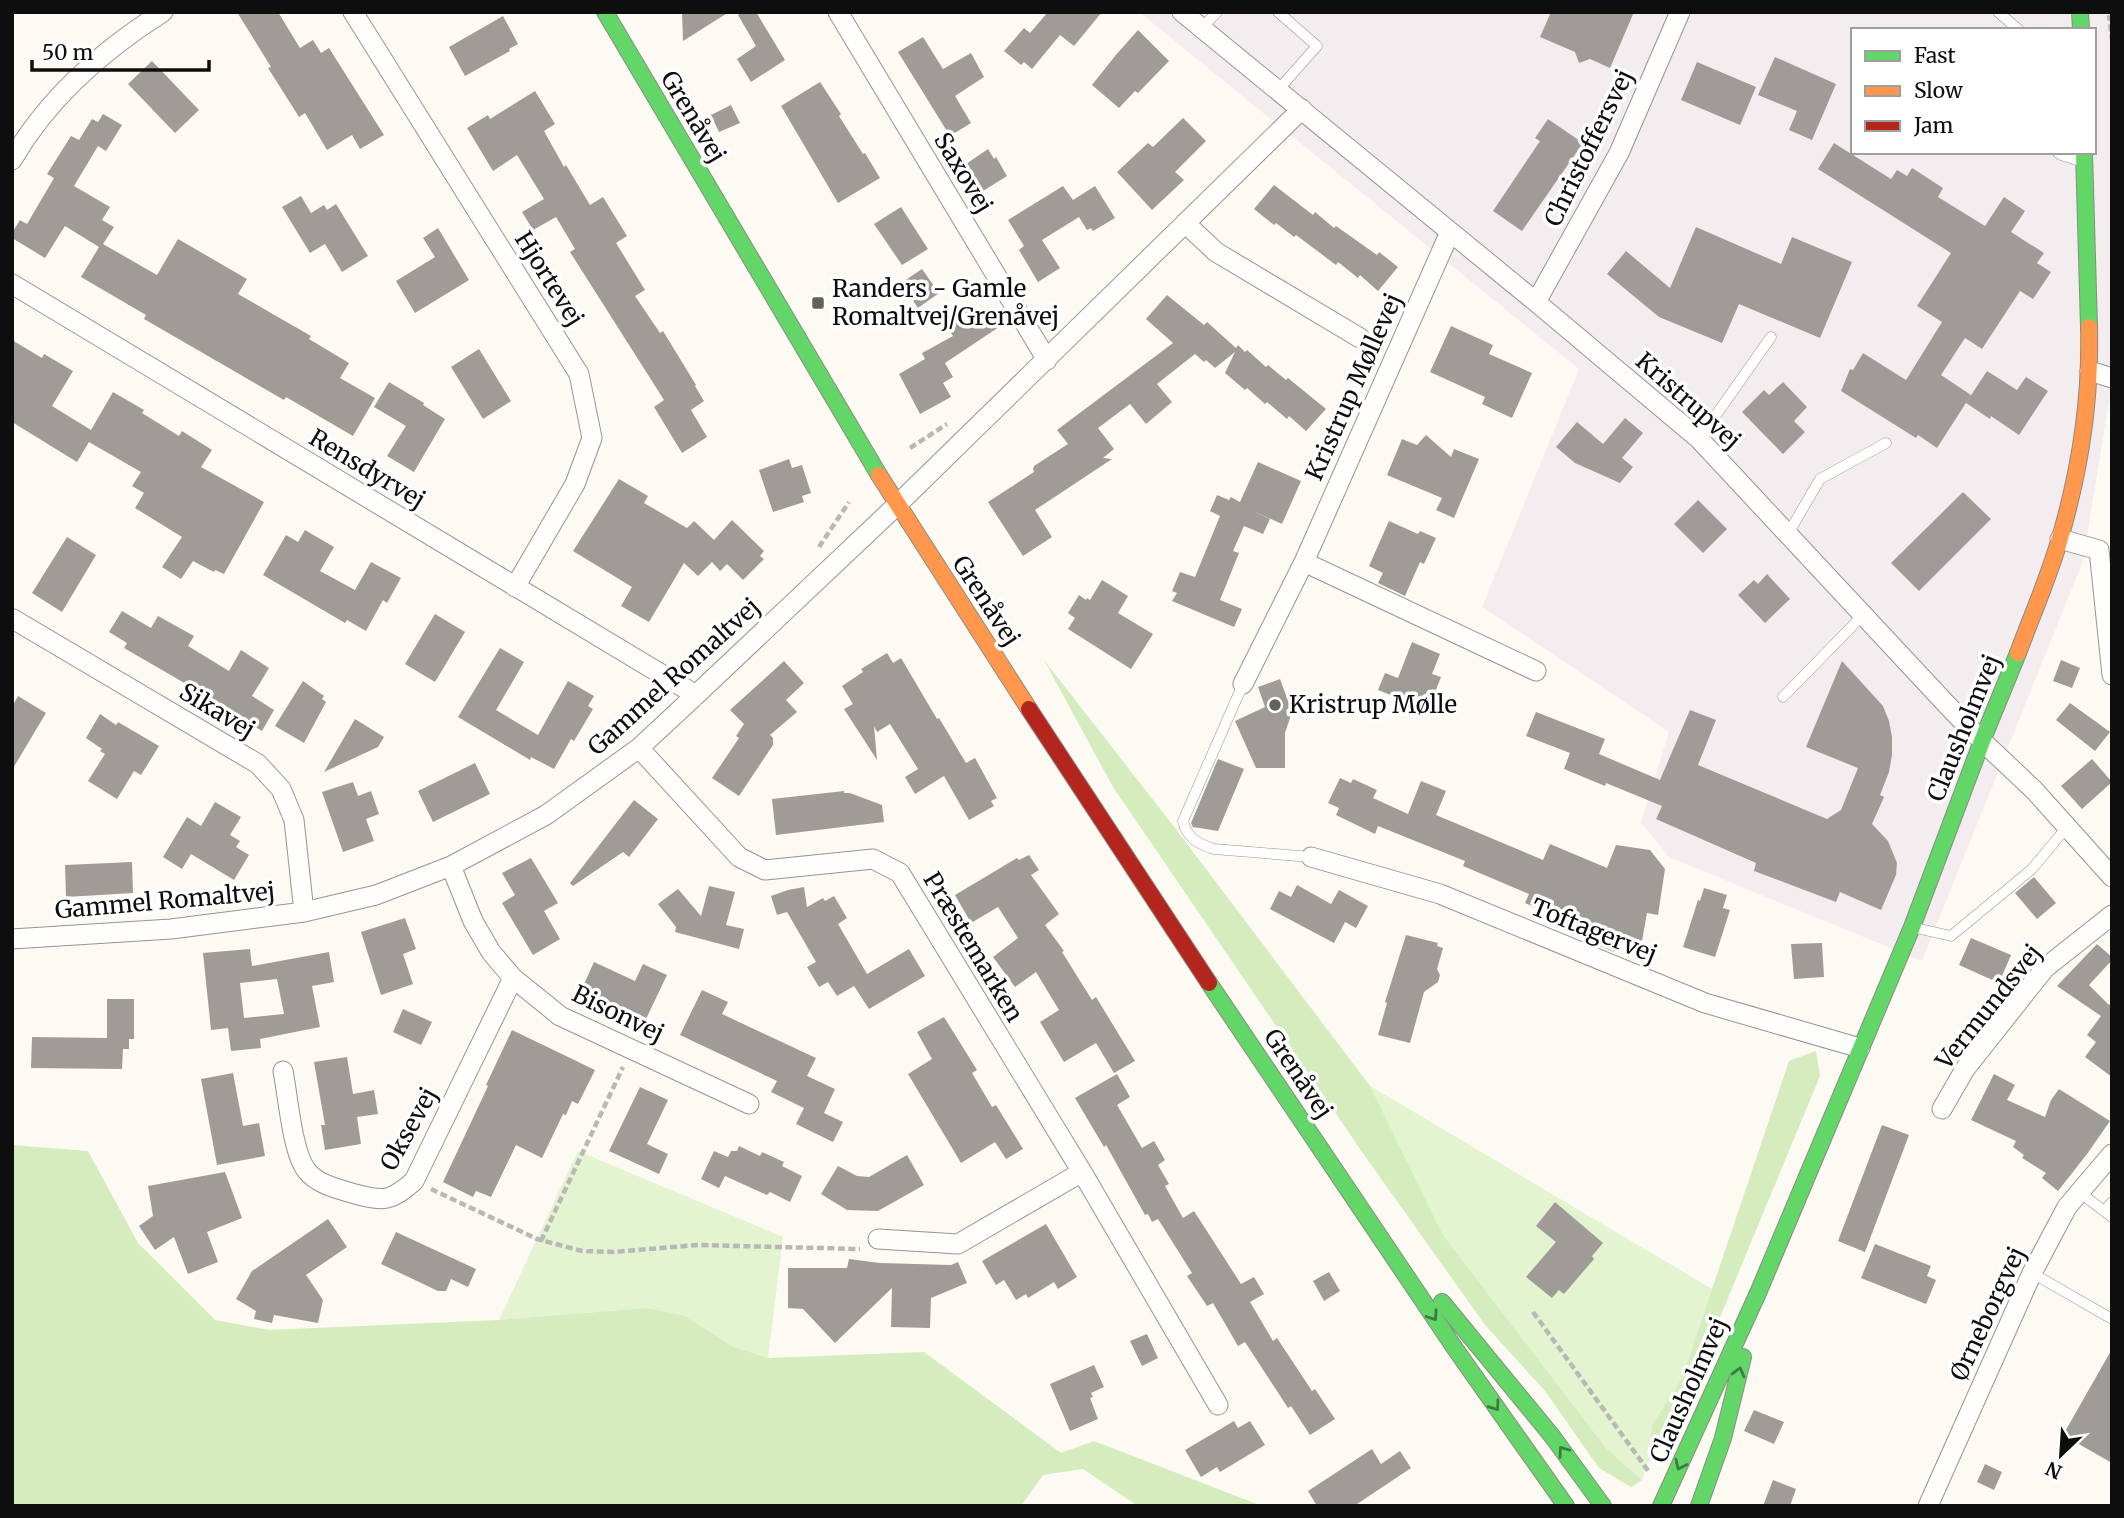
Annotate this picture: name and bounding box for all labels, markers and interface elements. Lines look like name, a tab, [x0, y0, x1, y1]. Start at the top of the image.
scale bar	[32, 28, 208, 72]
legend	[1851, 28, 2096, 154]
text: 50 m	[42, 39, 93, 66]
text: Fast	[1914, 42, 1956, 69]
street label: Christoffersvej	[1537, 64, 1640, 231]
street label: Grenåvej	[654, 65, 733, 168]
text: Slow	[1914, 77, 1963, 104]
text: Jam	[1913, 112, 1953, 139]
street label: Saxovej	[927, 127, 1000, 219]
street label: Hjortevej	[508, 226, 591, 332]
place label: Randers - Gamle Romaltvej/Grenåvej	[832, 273, 1059, 332]
street label: Kristrup Møllevej	[1298, 288, 1409, 485]
marker: Randers - Gamle Romaltvej/Grenåvej	[810, 295, 826, 311]
street label: Kristrupvej	[1629, 345, 1747, 456]
street label: Rensdyrvej	[304, 422, 431, 515]
street label: Grenåvej	[946, 550, 1027, 652]
street label: Gammel Romaltvej	[581, 591, 766, 762]
street label: Clausholmvej	[1920, 650, 2007, 806]
street label: Sikavej	[174, 676, 261, 745]
place label: Kristrup Mølle	[1289, 689, 1457, 720]
marker: Kristrup Mølle	[1267, 697, 1283, 713]
street label: Præstemarken	[916, 866, 1030, 1027]
street label: Gammel Romaltvej	[54, 875, 276, 926]
street label: Toftagervej	[1527, 891, 1662, 970]
street label: Vermundsvej	[1928, 938, 2048, 1076]
street label: Bisonvej	[567, 978, 669, 1049]
street label: Grenåvej	[1257, 1023, 1340, 1125]
street label: Oksevej	[373, 1082, 444, 1176]
street label: Ørneborgvej	[1943, 1242, 2032, 1386]
one-way arrow	[1425, 1309, 1438, 1322]
street label: Clausholmvej	[1643, 1312, 1734, 1467]
one-way arrow	[1731, 1366, 1745, 1378]
one-way arrow	[1487, 1398, 1500, 1411]
north arrow	[2026, 1420, 2096, 1490]
one-way arrow	[1558, 1446, 1571, 1458]
text: N	[2042, 1456, 2066, 1484]
one-way arrow	[1674, 1458, 1688, 1470]

